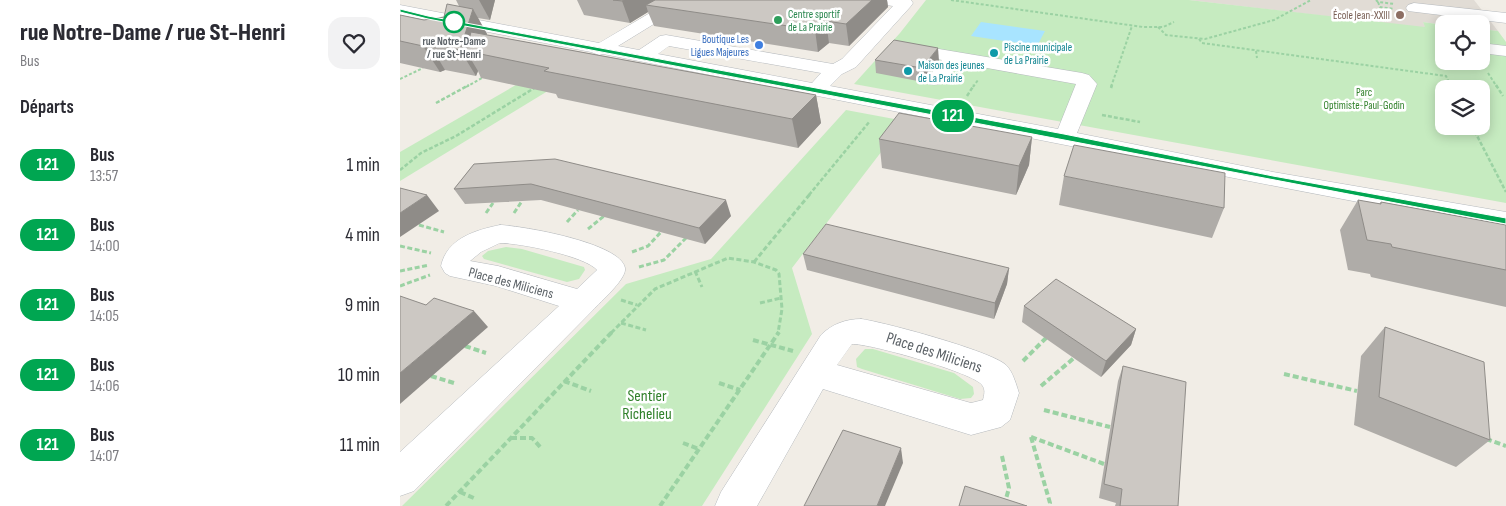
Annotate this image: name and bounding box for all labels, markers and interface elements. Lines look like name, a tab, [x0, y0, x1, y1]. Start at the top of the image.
place label: Centre sportif de La Prairie	[788, 8, 841, 34]
place label: École Jean-XXIII	[1333, 9, 1390, 22]
marker: École Jean-XXIII	[1394, 9, 1406, 21]
marker: rue Notre-Dame / rue St-Henri	[443, 11, 465, 33]
marker: Centre sportif de La Prairie	[772, 14, 784, 26]
map controls	[1435, 15, 1490, 135]
button: locate	[1435, 15, 1490, 70]
button: heart	[328, 17, 380, 69]
text: rue Notre-Dame / rue St-Henri	[20, 18, 285, 47]
place label: Boutique Les Ligues Majeures	[691, 33, 749, 59]
place label: rue Notre-Dame / rue St-Henri	[422, 35, 486, 61]
marker: Boutique Les Ligues Majeures	[753, 39, 765, 51]
place label: Piscine municipale de La Prairie	[1004, 41, 1072, 67]
marker: Piscine municipale de La Prairie	[988, 47, 1000, 59]
text: Bus	[20, 52, 40, 71]
place label: Maison des jeunes de La Prairie	[918, 59, 985, 85]
marker: Maison des jeunes de La Prairie	[902, 65, 914, 77]
button: layers	[1435, 80, 1490, 135]
park label: Parc Optimiste-Paul-Godin	[1323, 86, 1405, 112]
text: Départs	[20, 96, 74, 119]
line badge: 121	[924, 100, 982, 132]
text: 121	[942, 105, 964, 126]
text: Bus	[90, 144, 115, 167]
text: 121	[36, 154, 59, 175]
text: 1 min	[346, 154, 380, 177]
text: 13:57	[90, 167, 118, 186]
text: Bus	[90, 214, 115, 237]
text: 121	[36, 224, 59, 245]
text: 4 min	[345, 224, 380, 247]
text: 14:00	[90, 237, 120, 256]
street label: Place des Miliciens	[467, 263, 555, 303]
text: Bus	[90, 284, 115, 307]
text: 121	[36, 294, 59, 315]
text: 9 min	[345, 294, 380, 317]
text: 14:05	[90, 307, 119, 326]
street label: Place des Miliciens	[884, 329, 985, 378]
text: Bus	[90, 354, 115, 377]
text: 121	[36, 364, 59, 385]
text: 10 min	[338, 364, 380, 387]
text: 14:06	[90, 377, 119, 396]
park label: Sentier Richelieu	[622, 387, 672, 424]
text: Bus	[90, 424, 115, 447]
text: 121	[36, 434, 59, 455]
text: 11 min	[340, 434, 380, 457]
text: 14:07	[90, 447, 119, 466]

